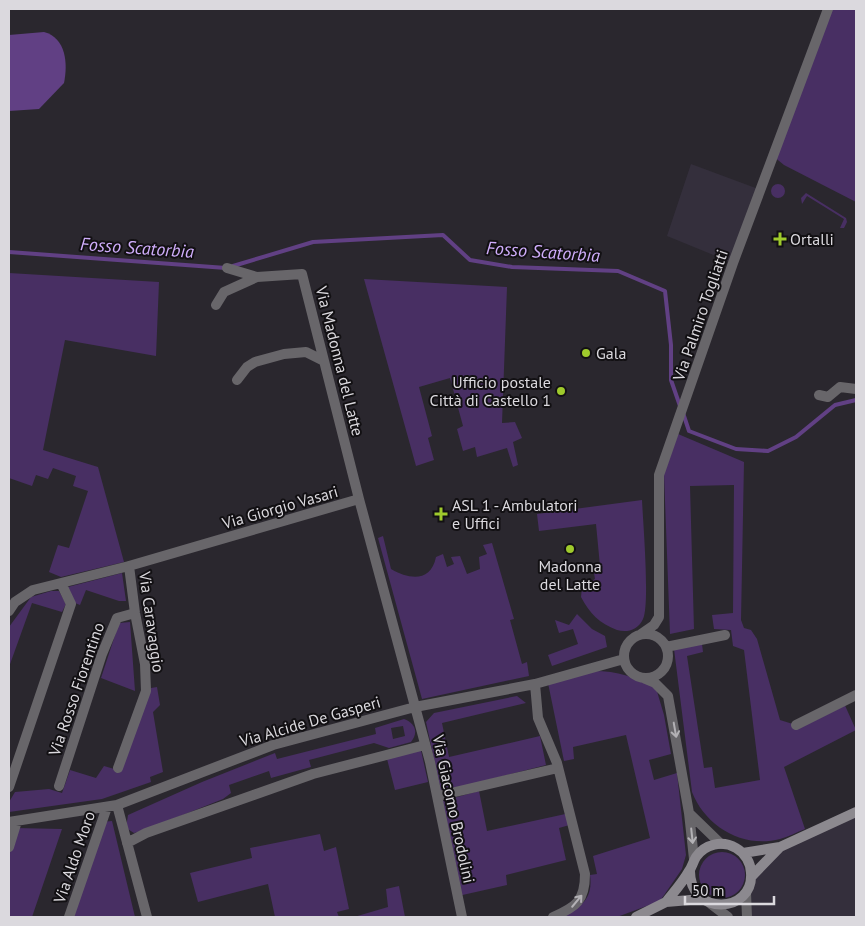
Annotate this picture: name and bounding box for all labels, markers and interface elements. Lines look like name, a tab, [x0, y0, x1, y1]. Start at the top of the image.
place label: Ortalli	[790, 229, 834, 249]
water label: Fosso Scatorbia	[79, 232, 195, 263]
marker: Ortalli	[774, 233, 786, 245]
water label: Fosso Scatorbia	[485, 236, 601, 267]
street label: Via Palmiro Togliatti	[668, 247, 732, 384]
street label: Via Madonna del Latte	[311, 283, 368, 438]
place label: Gala	[596, 343, 626, 363]
marker: Gala	[580, 347, 592, 359]
place label: Ufficio postale Città di Castello 1	[430, 372, 551, 410]
marker: Ufficio postale Città di Castello 1	[555, 385, 567, 397]
street label: Via Giorgio Vasari	[219, 481, 340, 533]
place label: ASL 1 - Ambulatori e Uffici	[452, 495, 577, 533]
marker: ASL 1 - Ambulatori e Uffici	[434, 507, 448, 521]
marker: Madonna del Latte	[564, 543, 576, 555]
place label: Madonna del Latte	[538, 556, 602, 594]
street label: Via Caravaggio	[135, 569, 169, 674]
street label: Via Rosso Fiorentino	[43, 620, 108, 759]
street label: Via Alcide De Gasperi	[236, 691, 383, 751]
one-way arrow	[670, 722, 680, 738]
street label: Via Giacomo Brodolini	[428, 732, 480, 885]
street label: Via Aldo Moro	[49, 808, 99, 906]
one-way arrow	[687, 828, 697, 844]
scale bar	[685, 874, 774, 906]
text: 50 m	[692, 881, 725, 900]
one-way arrow	[571, 895, 582, 908]

